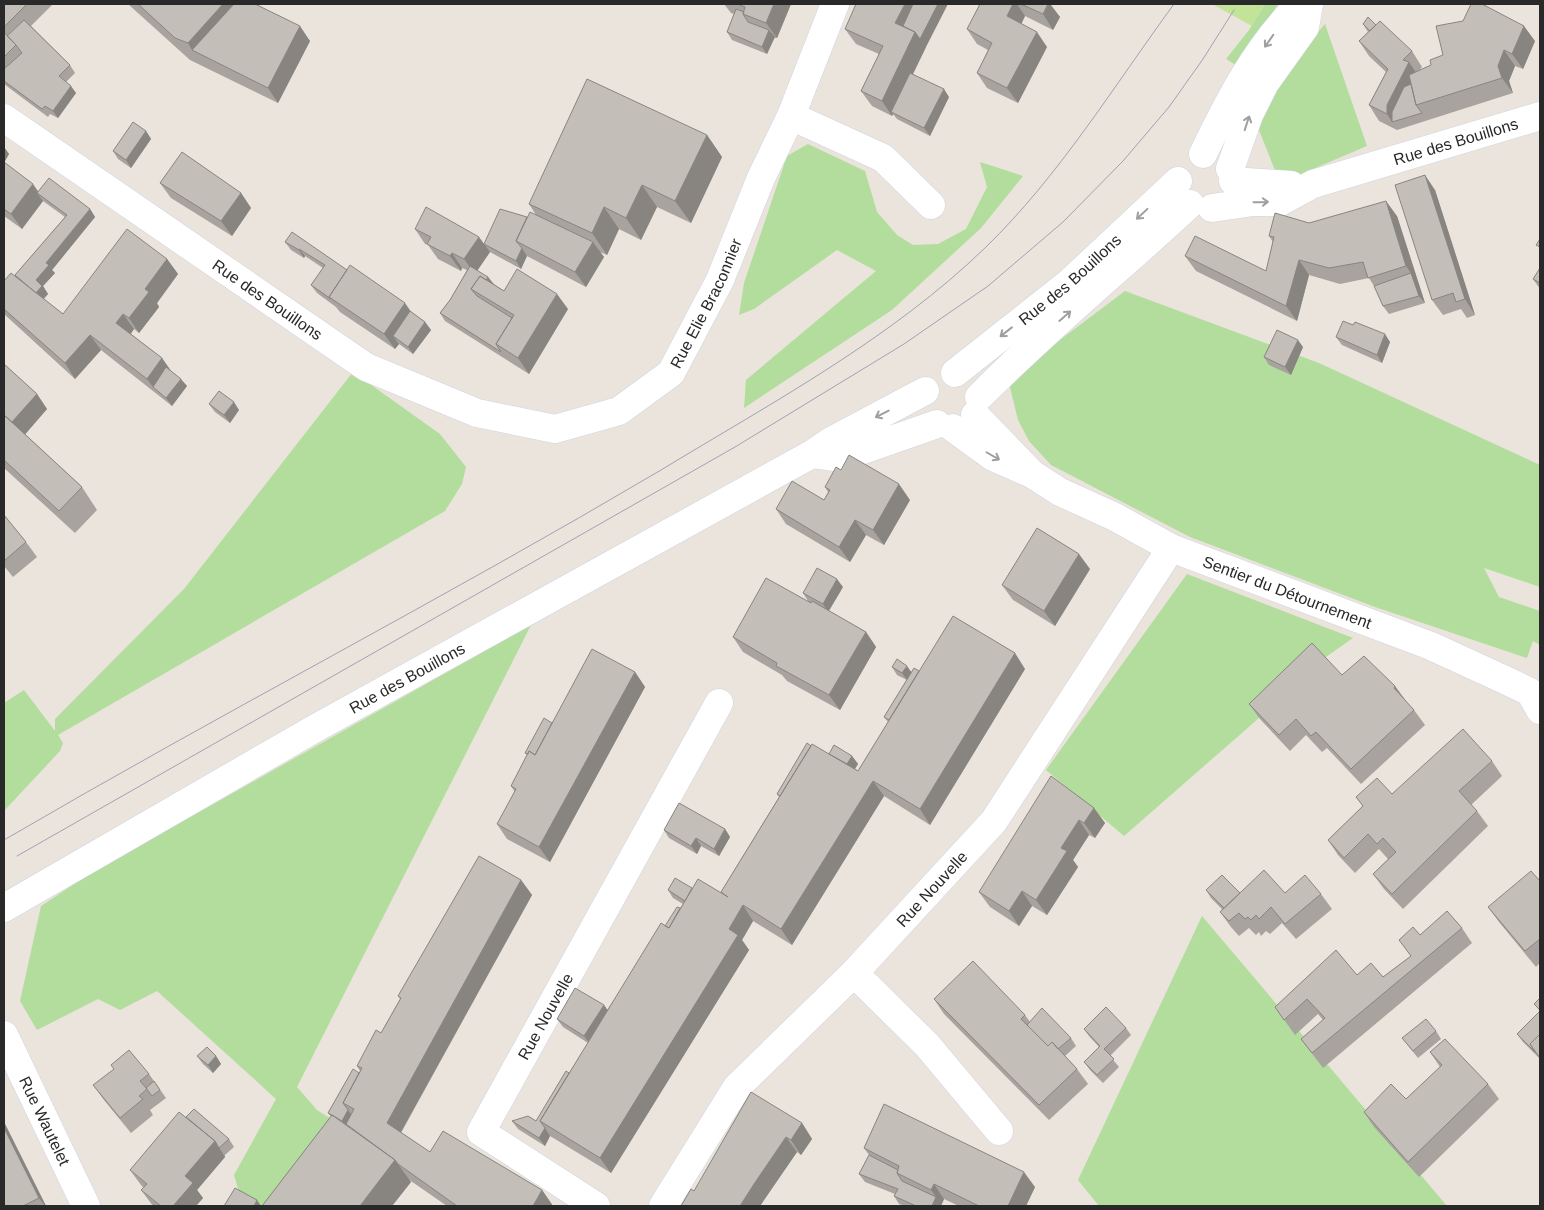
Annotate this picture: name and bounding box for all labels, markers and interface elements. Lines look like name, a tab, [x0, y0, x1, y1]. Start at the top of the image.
one-way arrow	[1264, 34, 1274, 48]
one-way arrow	[1242, 115, 1252, 131]
street label: Rue des Bouillons	[1391, 115, 1520, 168]
one-way arrow	[1252, 197, 1268, 207]
one-way arrow	[1136, 208, 1149, 220]
street label: Rue des Bouillons	[1015, 231, 1124, 328]
street label: Rue Elie Braconnier	[667, 235, 745, 371]
street label: Rue des Bouillons	[210, 256, 326, 343]
one-way arrow	[1059, 311, 1072, 322]
one-way arrow	[1000, 327, 1013, 338]
one-way arrow	[875, 410, 890, 419]
one-way arrow	[986, 452, 1000, 462]
street label: Sentier du Détournement	[1201, 552, 1375, 632]
street label: Rue des Bouillons	[346, 639, 467, 716]
street label: Rue Nouvelle	[893, 848, 970, 930]
street label: Rue Nouvelle	[514, 970, 576, 1063]
street label: Rue Wautelet	[17, 1074, 74, 1168]

